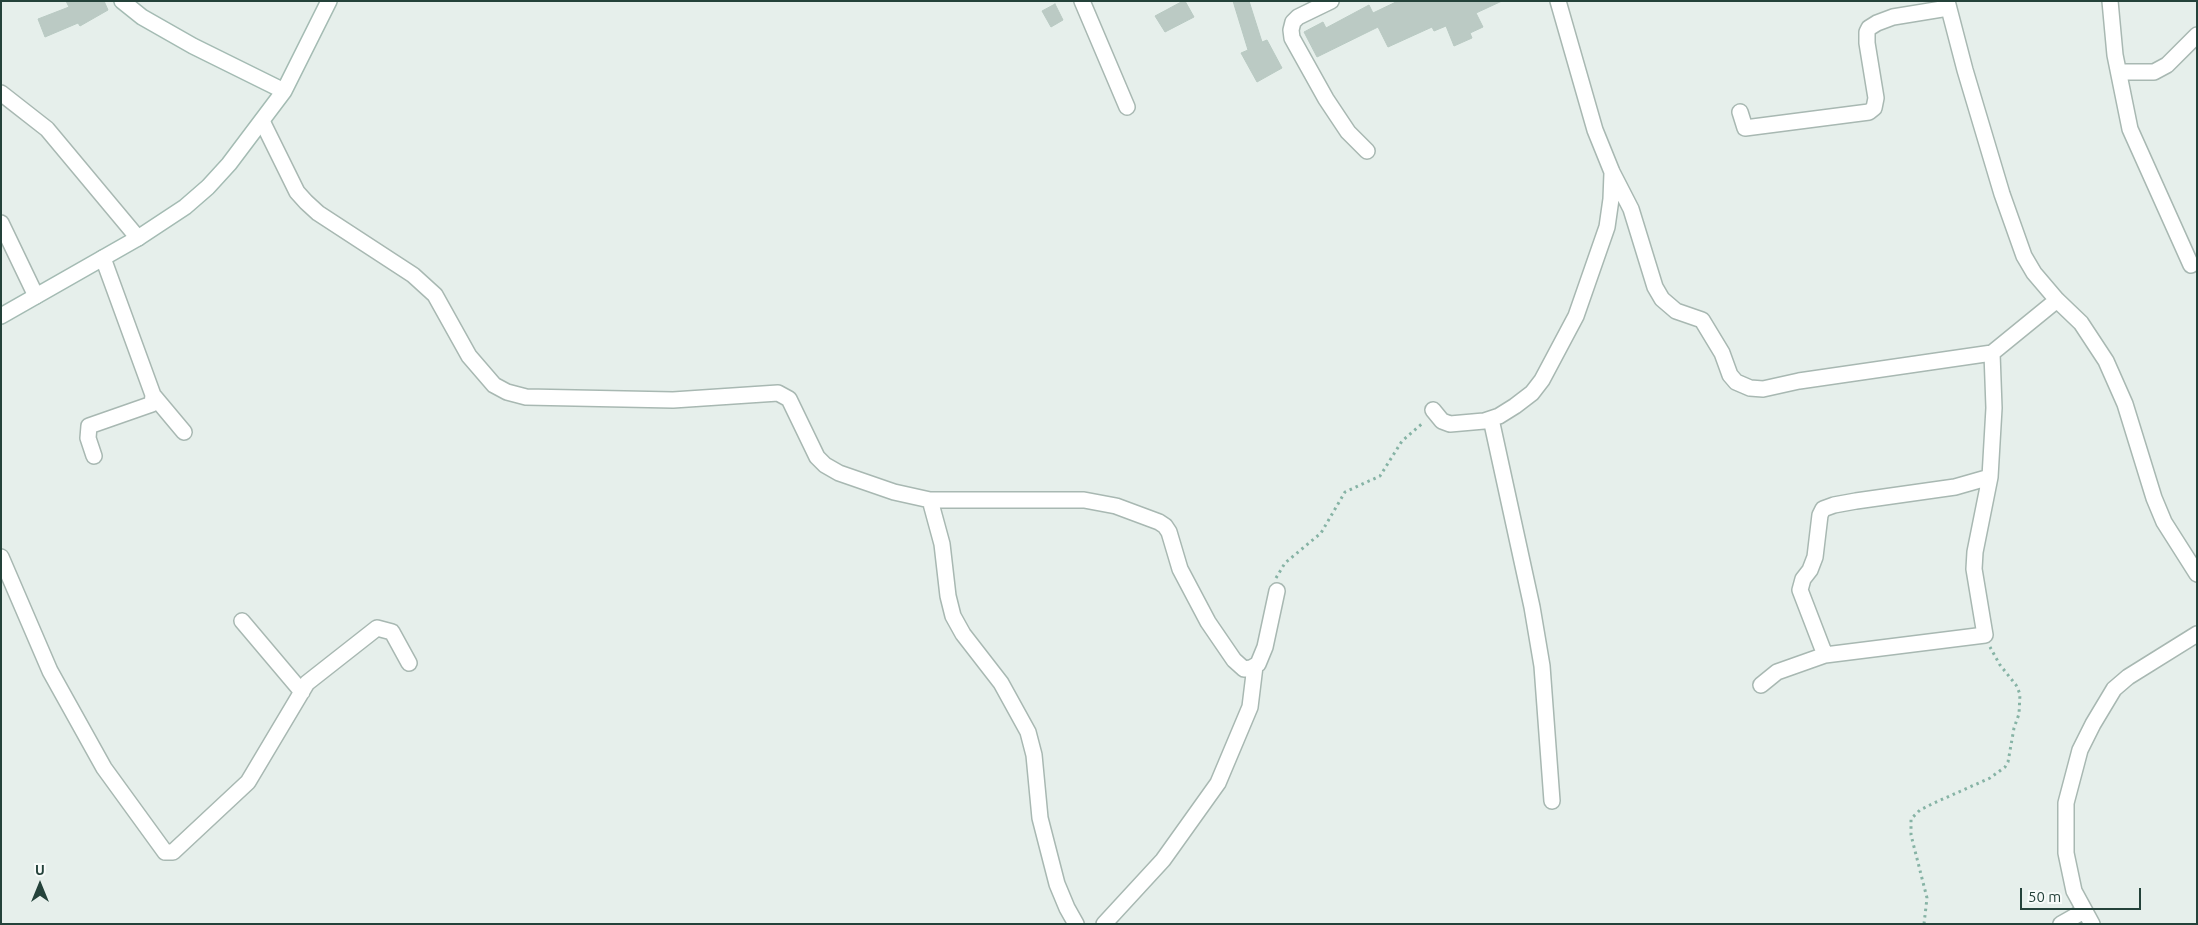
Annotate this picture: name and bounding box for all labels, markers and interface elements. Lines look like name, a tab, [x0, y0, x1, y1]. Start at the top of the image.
north arrow	[15, 860, 65, 910]
text: U	[35, 862, 45, 878]
scale bar	[2023, 878, 2144, 910]
text: 50 m	[2028, 888, 2061, 905]

